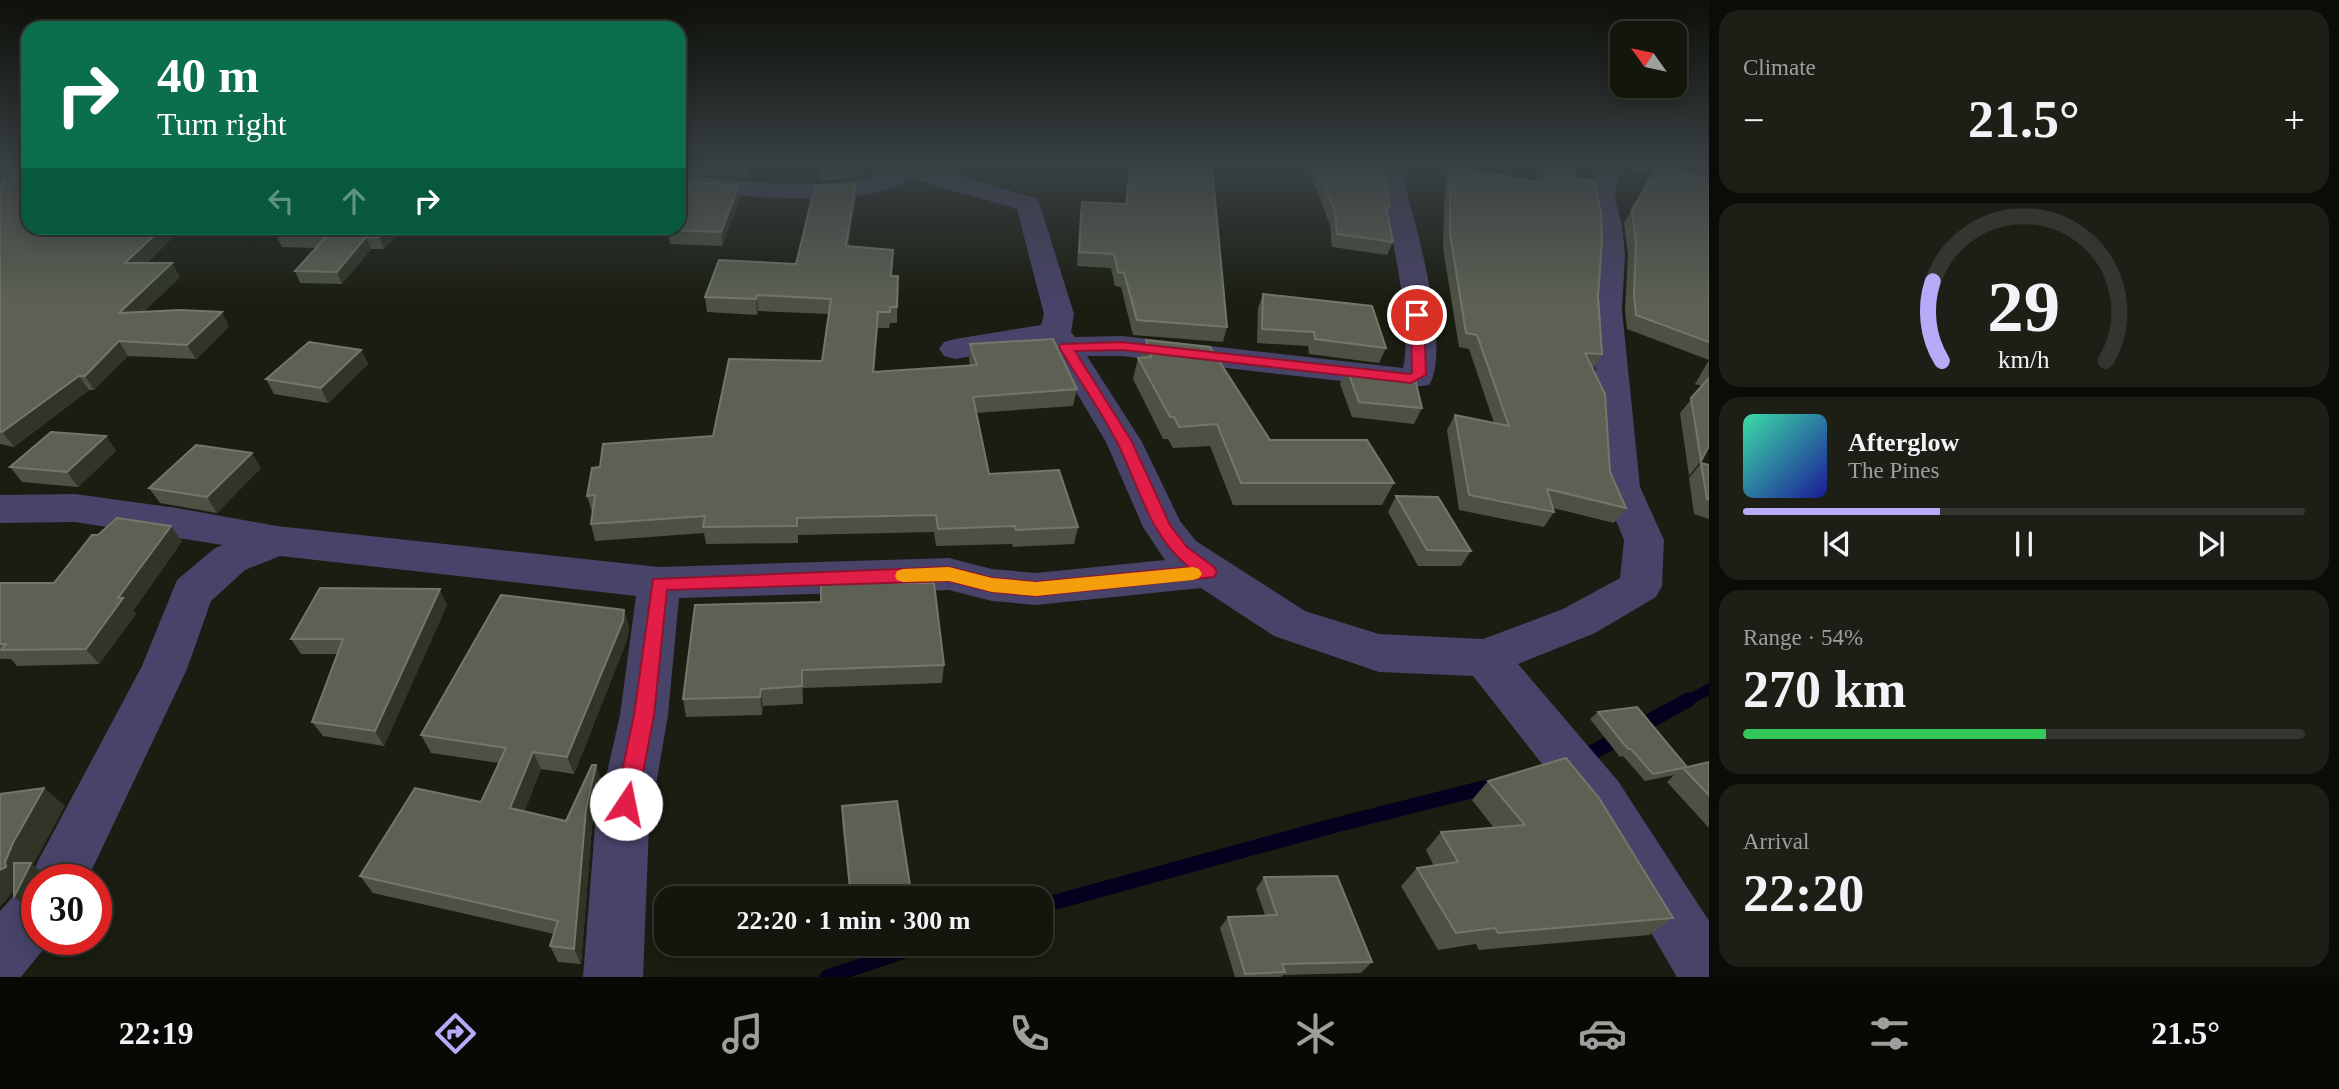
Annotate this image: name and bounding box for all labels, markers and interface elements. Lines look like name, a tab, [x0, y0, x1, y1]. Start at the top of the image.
north arrow	[1610, 21, 1687, 98]
map controls	[1610, 21, 1687, 98]
text: 40 m	[157, 48, 259, 103]
icon: right	[42, 49, 133, 140]
text: Climate	[1743, 55, 1816, 80]
text: 21.5°	[1968, 91, 2080, 148]
text: −	[1743, 99, 1764, 141]
text: +	[2284, 99, 2305, 141]
text: Turn right	[157, 106, 287, 142]
icon: left	[262, 182, 300, 220]
icon: ahead	[335, 182, 373, 220]
icon: right	[408, 182, 446, 220]
text: 29	[1988, 267, 2060, 348]
pin	[1387, 285, 1447, 345]
icon: arrive	[1398, 296, 1436, 334]
text: km/h	[1998, 346, 2050, 373]
text: Afterglow	[1848, 428, 1959, 457]
text: The Pines	[1848, 458, 1939, 483]
icon: previous	[1818, 525, 1856, 563]
icon: pause	[2005, 525, 2043, 563]
icon: next	[2192, 525, 2230, 563]
text: Range · 54%	[1743, 625, 1863, 650]
text: 270 km	[1743, 661, 1906, 718]
position arrow	[589, 767, 663, 841]
text: Arrival	[1743, 829, 1809, 854]
speed limit sign: 30	[21, 864, 112, 955]
text: 22:20	[1743, 865, 1864, 922]
text: 22:20 · 1 min · 300 m	[737, 906, 971, 935]
icon: directions	[431, 1009, 480, 1058]
icon: music	[718, 1009, 767, 1058]
icon: phone	[1005, 1009, 1054, 1058]
icon: climate	[1291, 1009, 1340, 1058]
icon: car	[1578, 1009, 1627, 1058]
icon: filters	[1865, 1009, 1914, 1058]
text: 22:19	[119, 1015, 194, 1051]
text: 21.5°	[2151, 1015, 2220, 1051]

